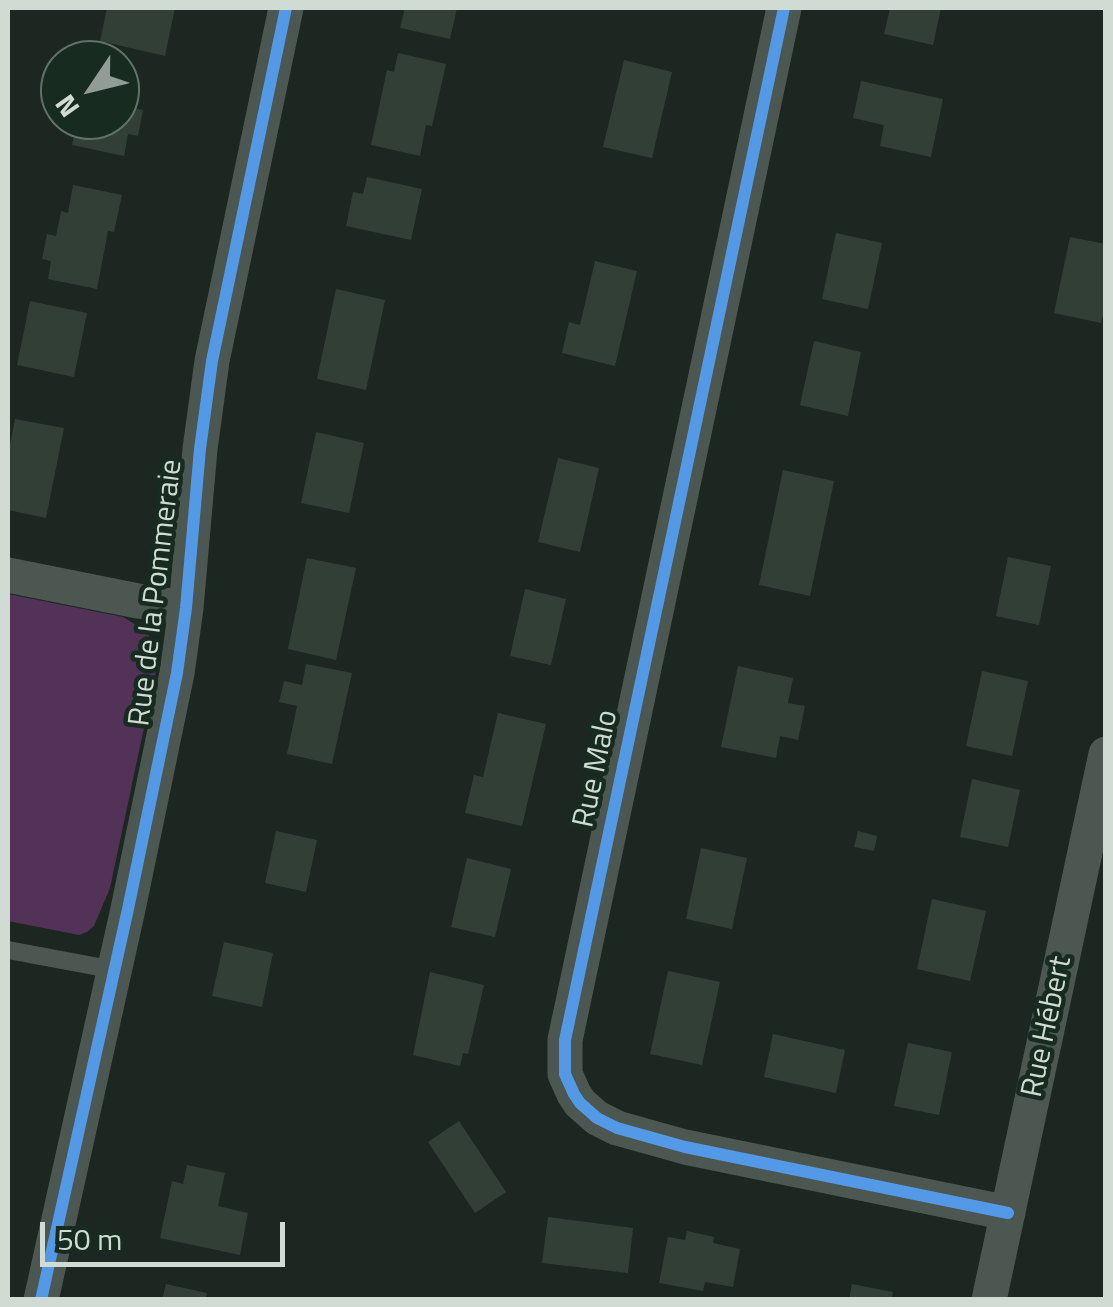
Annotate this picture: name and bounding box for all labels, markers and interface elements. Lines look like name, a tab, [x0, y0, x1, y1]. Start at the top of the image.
north arrow	[40, 40, 140, 140]
text: N	[43, 86, 90, 127]
street label: Rue de la Pommeraie	[123, 458, 191, 728]
street label: Rue Malo	[567, 707, 627, 831]
street label: Rue Hébert	[1016, 953, 1080, 1101]
scale bar	[45, 1202, 290, 1264]
text: 50 m	[57, 1216, 122, 1262]

